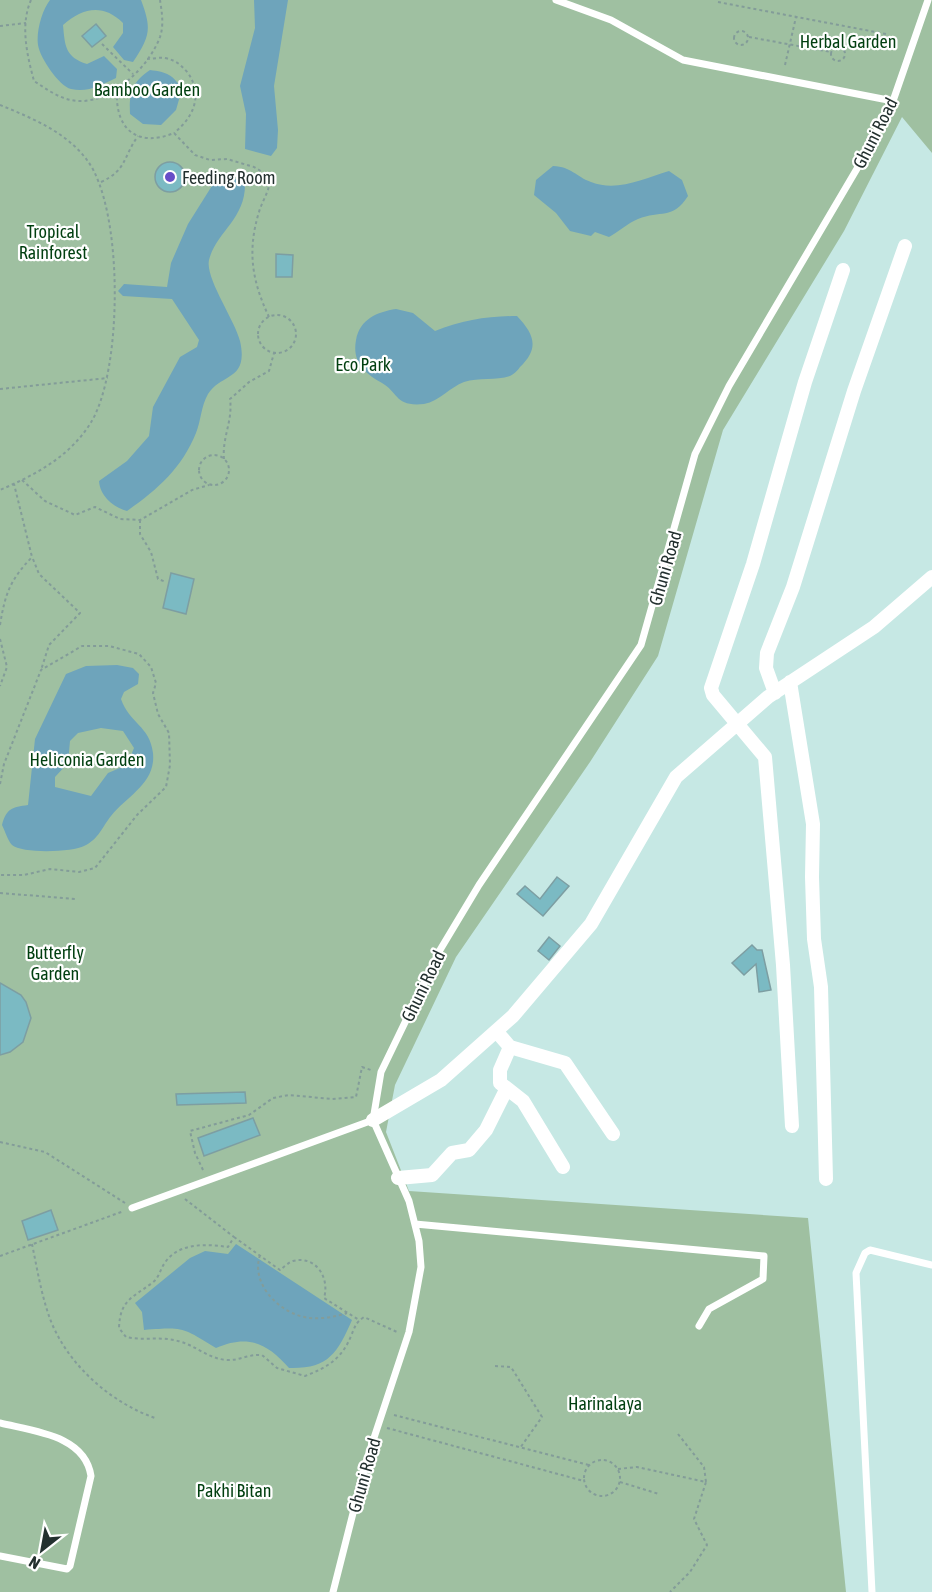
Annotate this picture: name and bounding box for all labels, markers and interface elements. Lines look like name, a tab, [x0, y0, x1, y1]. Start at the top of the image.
park label: Herbal Garden	[800, 31, 896, 52]
park label: Bamboo Garden	[94, 79, 200, 100]
street label: Ghuni Road	[848, 94, 902, 172]
place label: Feeding Room	[182, 167, 276, 188]
marker: Feeding Room	[163, 170, 177, 184]
park label: Tropical Rainforest	[19, 221, 87, 263]
park label: Eco Park	[335, 354, 391, 375]
street label: Ghuni Road	[644, 528, 686, 608]
park label: Heliconia Garden	[29, 749, 145, 770]
park label: Butterfly Garden	[26, 942, 84, 984]
street label: Ghuni Road	[397, 947, 449, 1025]
park label: Harinalaya	[568, 1393, 642, 1414]
street label: Ghuni Road	[343, 1435, 385, 1515]
park label: Pakhi Bitan	[196, 1480, 272, 1501]
north arrow	[12, 1520, 72, 1580]
text: N	[26, 1553, 43, 1573]

